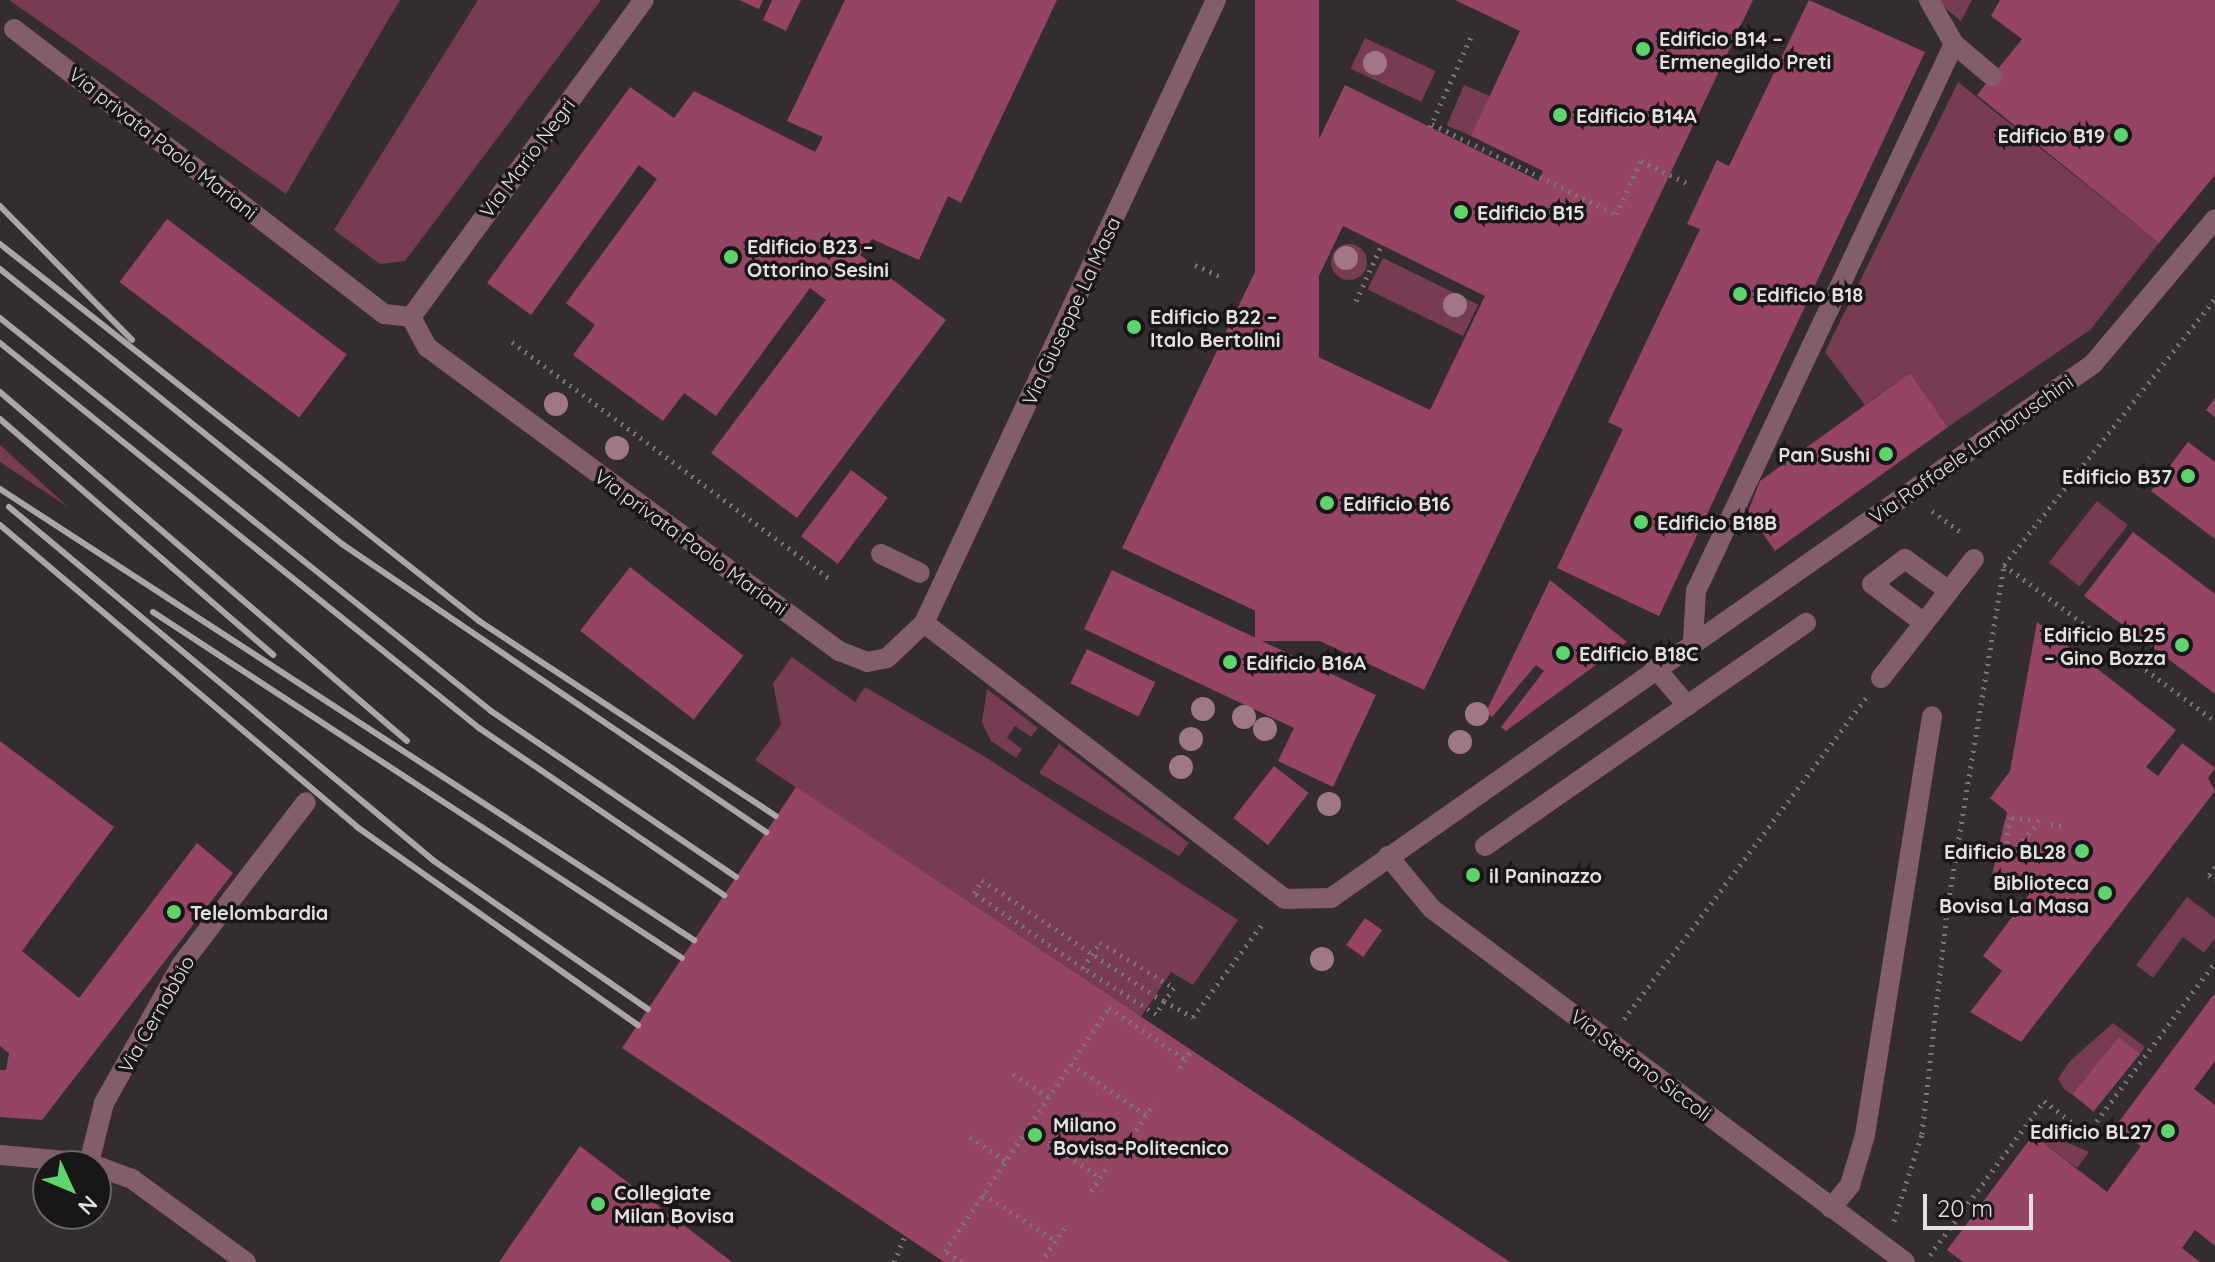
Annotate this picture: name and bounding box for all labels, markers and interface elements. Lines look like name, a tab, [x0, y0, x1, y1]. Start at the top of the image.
place label: Edificio B14 – Ermenegildo Preti	[1659, 26, 1831, 73]
marker: Edificio B14 – Ermenegildo Preti	[1634, 40, 1652, 58]
street label: Via privata Paolo Mariani	[64, 62, 262, 224]
street label: Via Mario Negri	[474, 93, 580, 223]
place label: Edificio B14A	[1576, 103, 1697, 127]
marker: Edificio B14A	[1551, 106, 1569, 124]
place label: Edificio B19	[1997, 123, 2105, 147]
marker: Edificio B19	[2112, 126, 2130, 144]
place label: Edificio B15	[1477, 200, 1585, 224]
marker: Edificio B15	[1452, 203, 1470, 221]
street label: Via Giuseppe La Masa	[1017, 213, 1125, 409]
place label: Edificio B23 – Ottorino Sesini	[747, 234, 889, 281]
marker: Edificio B23 – Ottorino Sesini	[722, 248, 740, 266]
place label: Edificio B18	[1756, 282, 1863, 306]
marker: Edificio B18	[1731, 285, 1749, 303]
place label: Edificio B22 – Italo Bertolini	[1150, 304, 1280, 351]
marker: Edificio B22 – Italo Bertolini	[1125, 318, 1143, 336]
street label: Via Raffaele Lambruschini	[1865, 369, 2077, 529]
place label: Pan Sushi	[1778, 442, 1870, 466]
marker: Pan Sushi	[1877, 445, 1895, 463]
street label: Via privata Paolo Mariani	[590, 464, 792, 620]
place label: Edificio B37	[2062, 464, 2172, 488]
marker: Edificio B37	[2179, 467, 2197, 485]
place label: Edificio B16	[1343, 491, 1450, 515]
marker: Edificio B16	[1318, 494, 1336, 512]
place label: Edificio B18B	[1657, 510, 1777, 534]
marker: Edificio B18B	[1632, 513, 1650, 531]
place label: Edificio BL25 – Gino Bozza	[2043, 622, 2166, 669]
marker: Edificio BL25 – Gino Bozza	[2173, 636, 2191, 654]
place label: Edificio B18C	[1579, 641, 1699, 665]
marker: Edificio B18C	[1554, 644, 1572, 662]
place label: Edificio B16A	[1246, 650, 1366, 674]
marker: Edificio B16A	[1221, 653, 1239, 671]
place label: Edificio BL28	[1944, 839, 2066, 863]
marker: Edificio BL28	[2073, 842, 2091, 860]
place label: il Paninazzo	[1489, 863, 1602, 887]
marker: il Paninazzo	[1464, 866, 1482, 884]
place label: Biblioteca Bovisa La Masa	[1939, 870, 2089, 917]
marker: Biblioteca Bovisa La Masa	[2096, 884, 2114, 902]
place label: Telelombardia	[190, 900, 328, 924]
marker: Telelombardia	[165, 903, 183, 921]
street label: Via Cernobbio	[113, 951, 199, 1077]
street label: Via Stefano Siccoli	[1566, 1004, 1716, 1126]
place label: Milano Bovisa-Politecnico	[1053, 1112, 1229, 1159]
place label: Edificio BL27	[2030, 1119, 2152, 1143]
marker: Edificio BL27	[2159, 1122, 2177, 1140]
marker: Milano Bovisa-Politecnico	[1024, 1124, 1046, 1146]
north arrow	[32, 1150, 112, 1230]
scale bar	[1927, 1178, 2037, 1228]
place label: Collegiate Milan Bovisa	[614, 1180, 734, 1227]
text: N	[72, 1190, 104, 1221]
text: 20 m	[1937, 1193, 1993, 1223]
marker: Collegiate Milan Bovisa	[589, 1195, 607, 1213]

